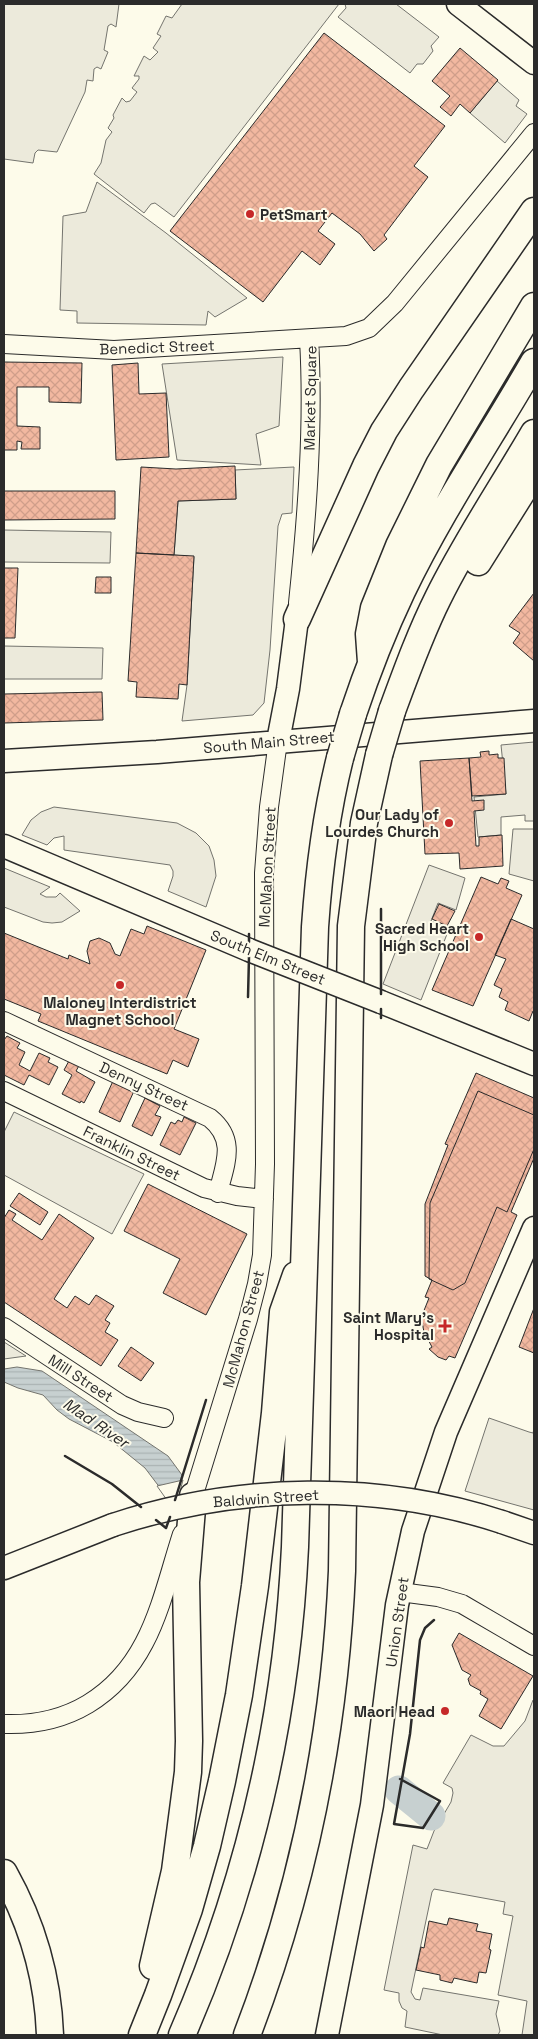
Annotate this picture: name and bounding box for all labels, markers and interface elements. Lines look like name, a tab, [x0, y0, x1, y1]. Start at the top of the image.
place label: PetSmart	[260, 205, 328, 224]
marker: PetSmart	[244, 208, 256, 220]
street label: Benedict Street	[99, 335, 215, 359]
street label: Market Square	[300, 345, 320, 451]
street label: South Main Street	[203, 727, 336, 757]
place label: Our Lady of Lourdes Church	[325, 805, 439, 841]
street label: McMahon Street	[254, 806, 280, 928]
marker: Our Lady of Lourdes Church	[443, 817, 455, 829]
place label: Sacred Heart High School	[375, 919, 469, 955]
street label: South Elm Street	[208, 925, 328, 989]
marker: Sacred Heart High School	[473, 931, 485, 943]
marker: Maloney Interdistrict Magnet School	[114, 979, 126, 991]
place label: Maloney Interdistrict Magnet School	[43, 993, 197, 1029]
street label: Denny Street	[96, 1057, 192, 1115]
street label: Franklin Street	[80, 1121, 184, 1185]
street label: McMahon Street	[218, 1268, 268, 1390]
place label: Saint Mary's Hospital	[343, 1308, 434, 1344]
marker: Saint Mary's Hospital	[438, 1319, 452, 1333]
street label: Mill Street	[45, 1350, 117, 1406]
water label: Mad River	[59, 1393, 135, 1454]
street label: Baldwin Street	[212, 1485, 320, 1511]
street label: Union Street	[381, 1576, 413, 1668]
place label: Maori Head	[354, 1702, 435, 1721]
marker: Maori Head	[439, 1705, 451, 1717]

